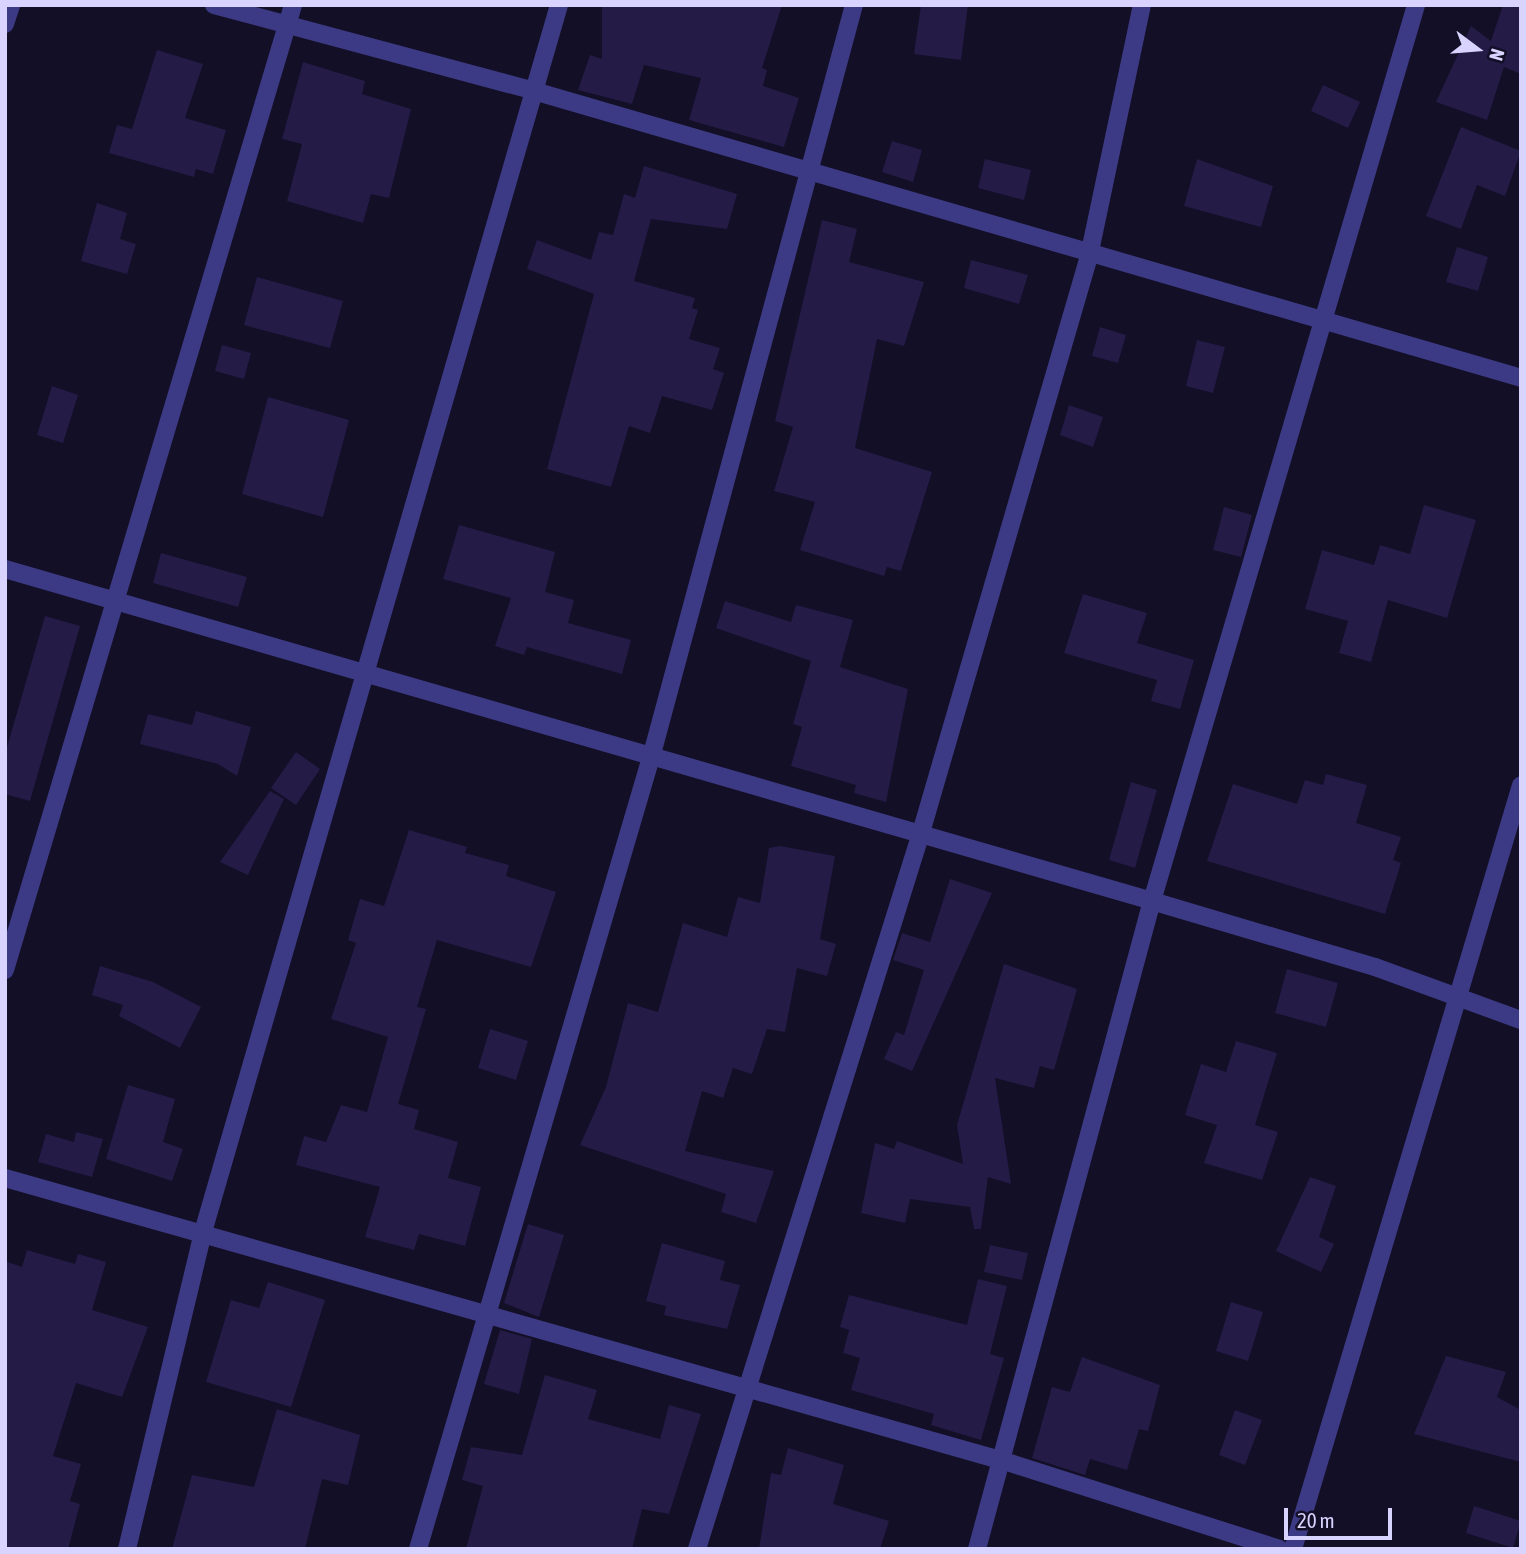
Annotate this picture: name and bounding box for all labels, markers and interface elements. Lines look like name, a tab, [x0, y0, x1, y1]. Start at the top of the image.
north arrow	[1442, 14, 1512, 84]
text: N	[1485, 46, 1509, 63]
scale bar	[1288, 1494, 1396, 1538]
text: 20 m	[1297, 1508, 1335, 1532]

